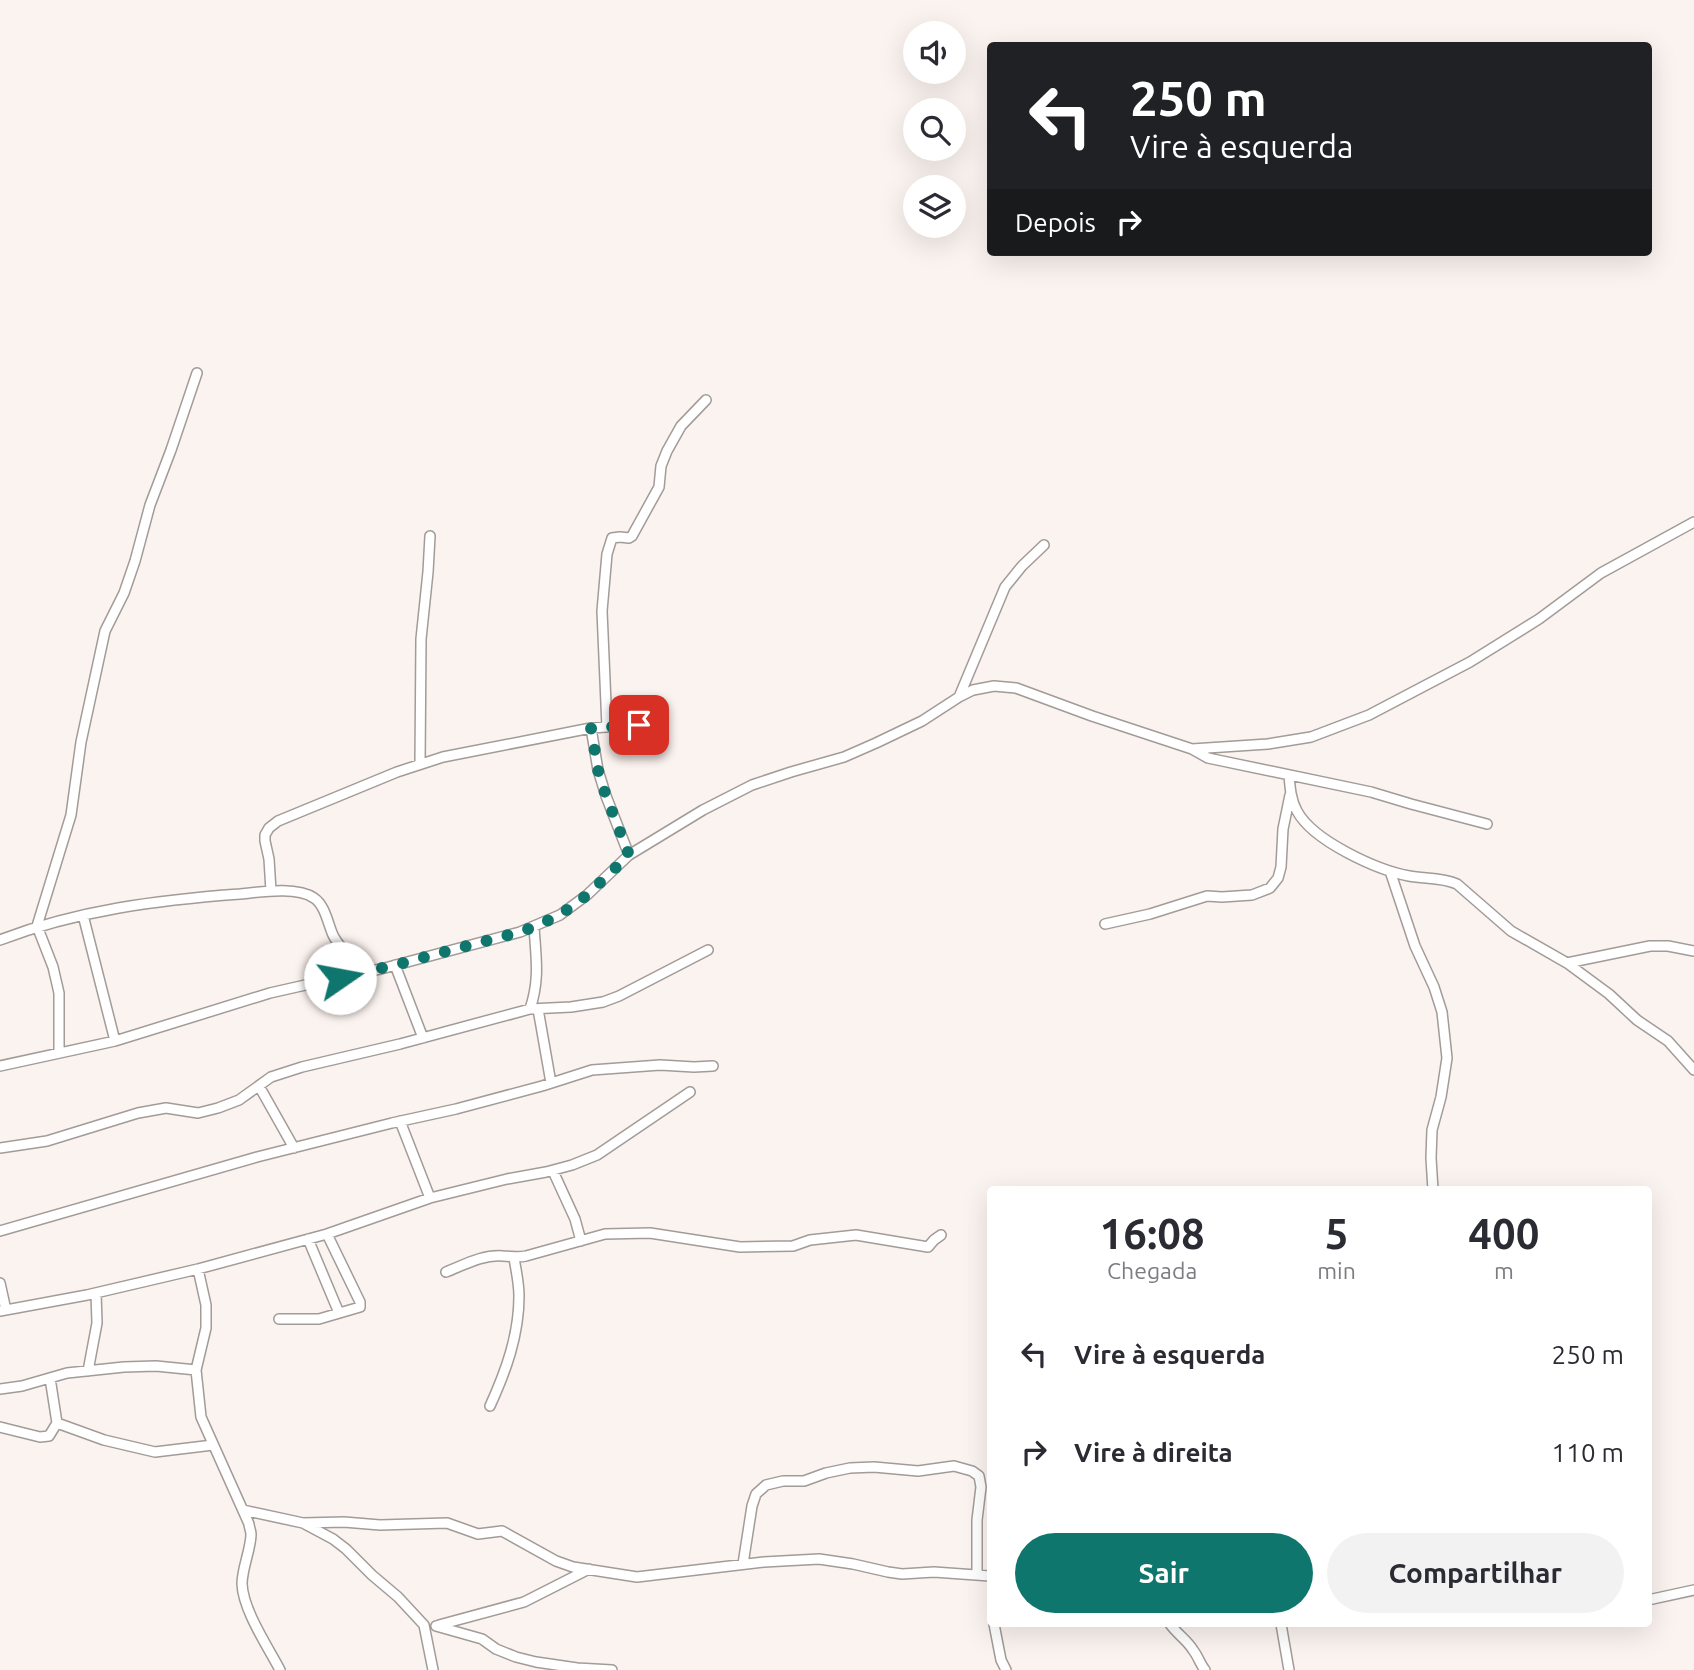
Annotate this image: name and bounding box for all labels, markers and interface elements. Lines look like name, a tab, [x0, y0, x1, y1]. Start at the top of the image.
map controls	[903, 21, 966, 238]
button: sound	[903, 21, 966, 84]
icon: left	[1015, 70, 1106, 161]
text: 250 m	[1130, 70, 1267, 125]
button: search	[903, 98, 966, 161]
text: Vire à esquerda	[1130, 128, 1353, 164]
button: layers	[903, 175, 966, 238]
icon: right	[1110, 203, 1148, 241]
text: Depois	[1015, 208, 1096, 237]
pin	[609, 695, 669, 755]
icon: arrive	[620, 706, 658, 744]
position arrow	[303, 941, 377, 1015]
text: 16:08	[1100, 1210, 1205, 1257]
text: 5	[1325, 1210, 1348, 1257]
text: 400	[1468, 1210, 1539, 1257]
text: Chegada	[1107, 1258, 1197, 1283]
text: min	[1317, 1258, 1356, 1283]
text: m	[1494, 1258, 1514, 1283]
icon: left	[1015, 1335, 1053, 1373]
text: Vire à esquerda	[1074, 1340, 1265, 1369]
text: 250 m	[1552, 1340, 1624, 1369]
icon: right	[1015, 1433, 1053, 1471]
text: Vire à direita	[1074, 1438, 1233, 1467]
text: 110 m	[1552, 1438, 1624, 1467]
button: Sair	[1015, 1533, 1313, 1613]
button: Compartilhar	[1327, 1533, 1624, 1613]

